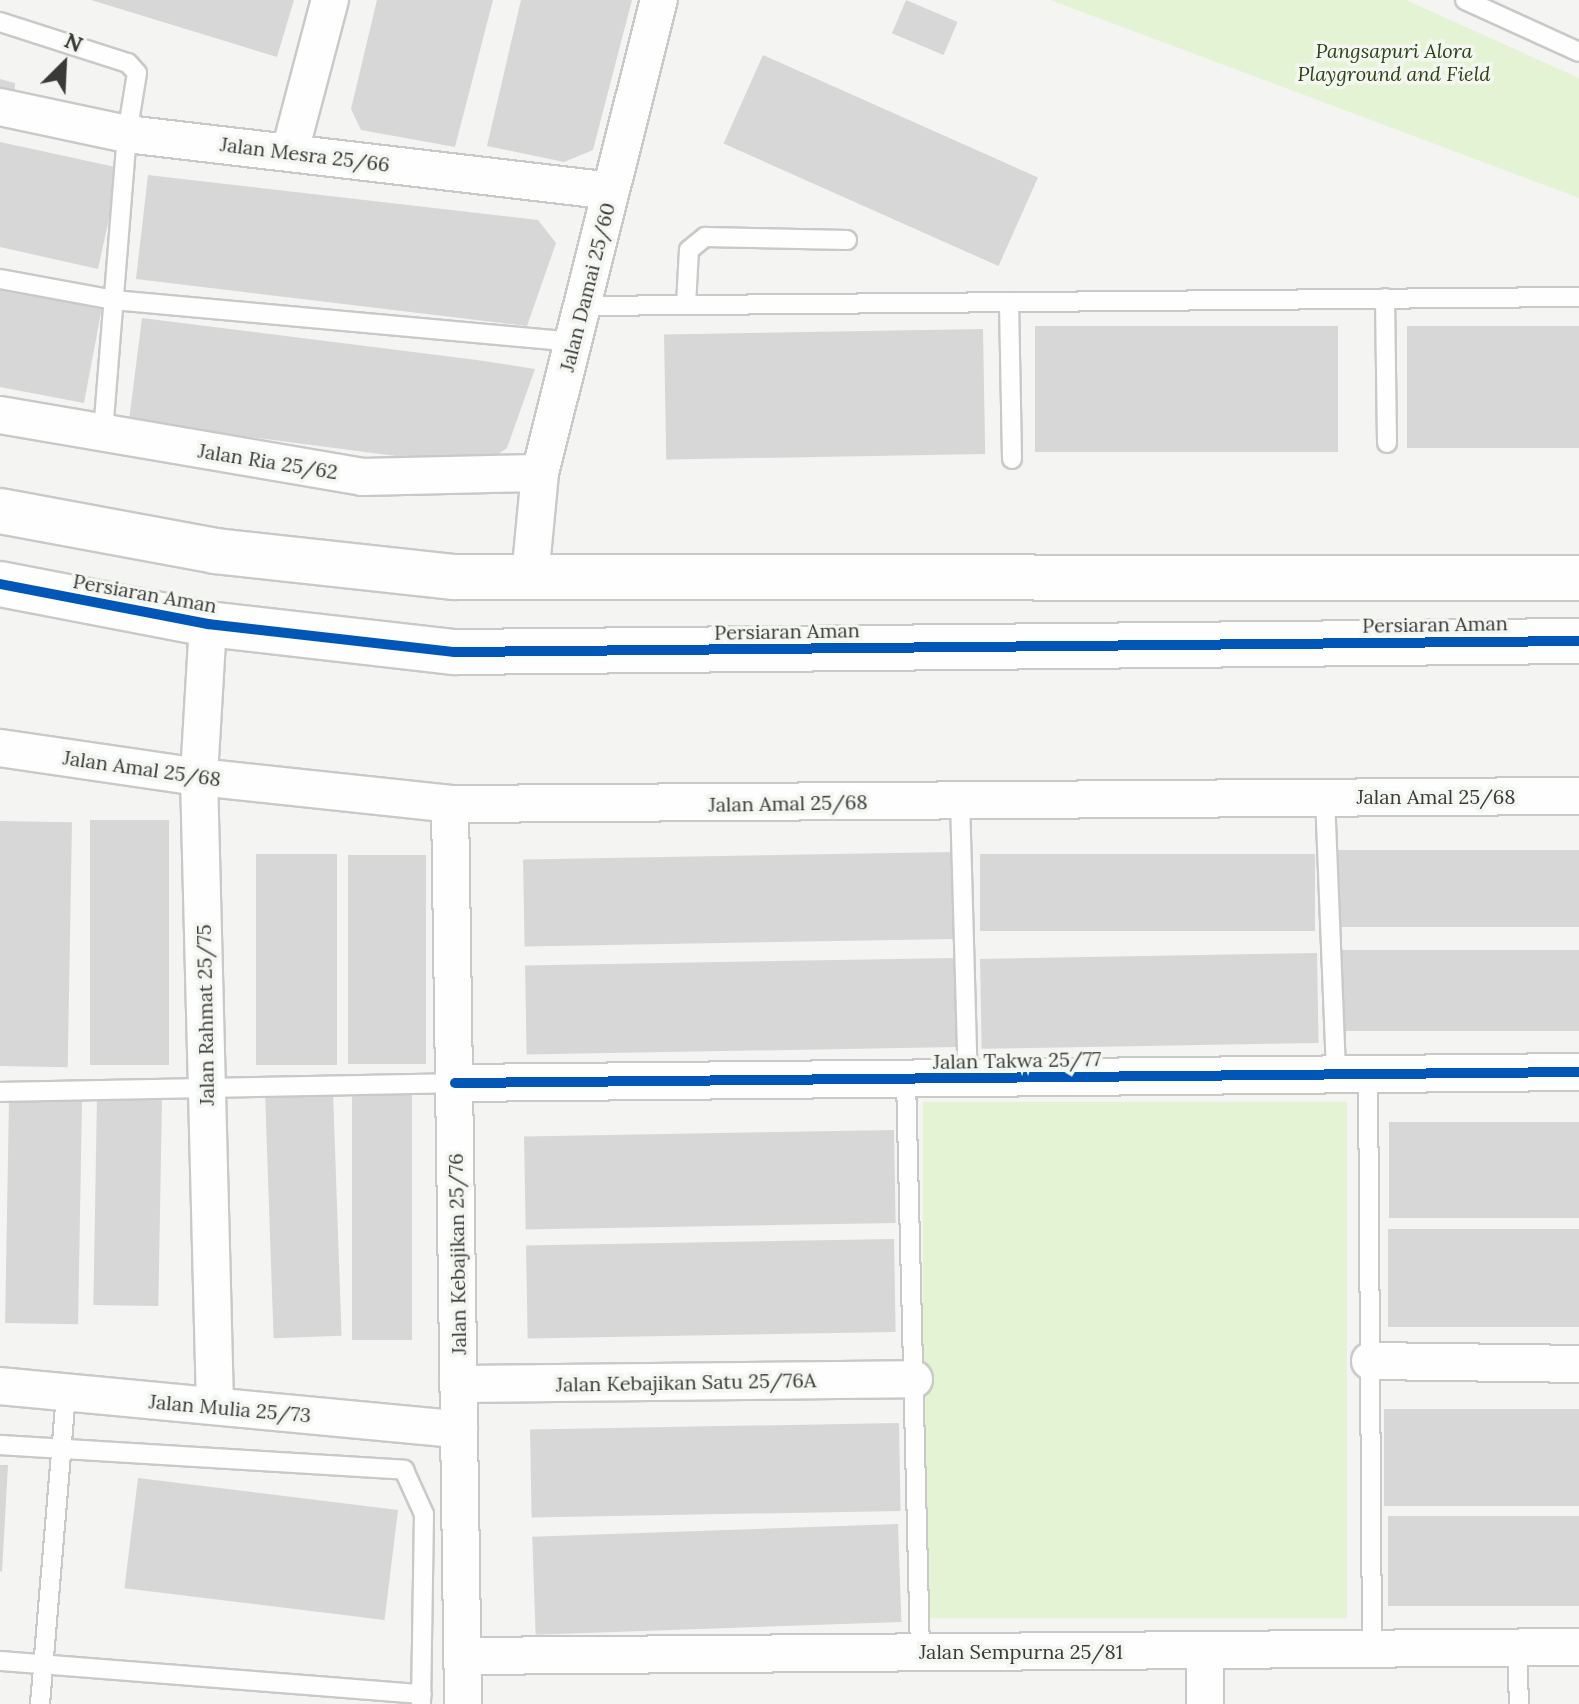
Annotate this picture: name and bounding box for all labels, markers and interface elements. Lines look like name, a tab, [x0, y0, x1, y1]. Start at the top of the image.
north arrow	[24, 24, 104, 104]
text: N	[60, 26, 87, 58]
park label: Pangsapuri Alora Playground and Field	[1298, 39, 1490, 86]
street label: Jalan Mesra 25/66	[219, 132, 391, 176]
street label: Jalan Damai 25/60	[554, 200, 620, 374]
street label: Jalan Ria 25/62	[196, 438, 340, 484]
street label: Persiaran Aman	[71, 569, 219, 617]
street label: Persiaran Aman	[1362, 611, 1508, 637]
street label: Persiaran Aman	[714, 618, 860, 644]
street label: Jalan Amal 25/68	[61, 745, 223, 791]
street label: Jalan Amal 25/68	[1356, 784, 1516, 808]
street label: Jalan Amal 25/68	[708, 790, 868, 816]
street label: Jalan Rahmat 25/75	[191, 924, 219, 1106]
street label: Jalan Takwa 25/77	[933, 1047, 1101, 1073]
street label: Jalan Kebajikan 25/76	[443, 1153, 471, 1355]
street label: Jalan Kebajikan Satu 25/76A	[556, 1368, 816, 1396]
street label: Jalan Mulia 25/73	[148, 1389, 312, 1427]
street label: Jalan Sempurna 25/81	[919, 1639, 1123, 1663]

